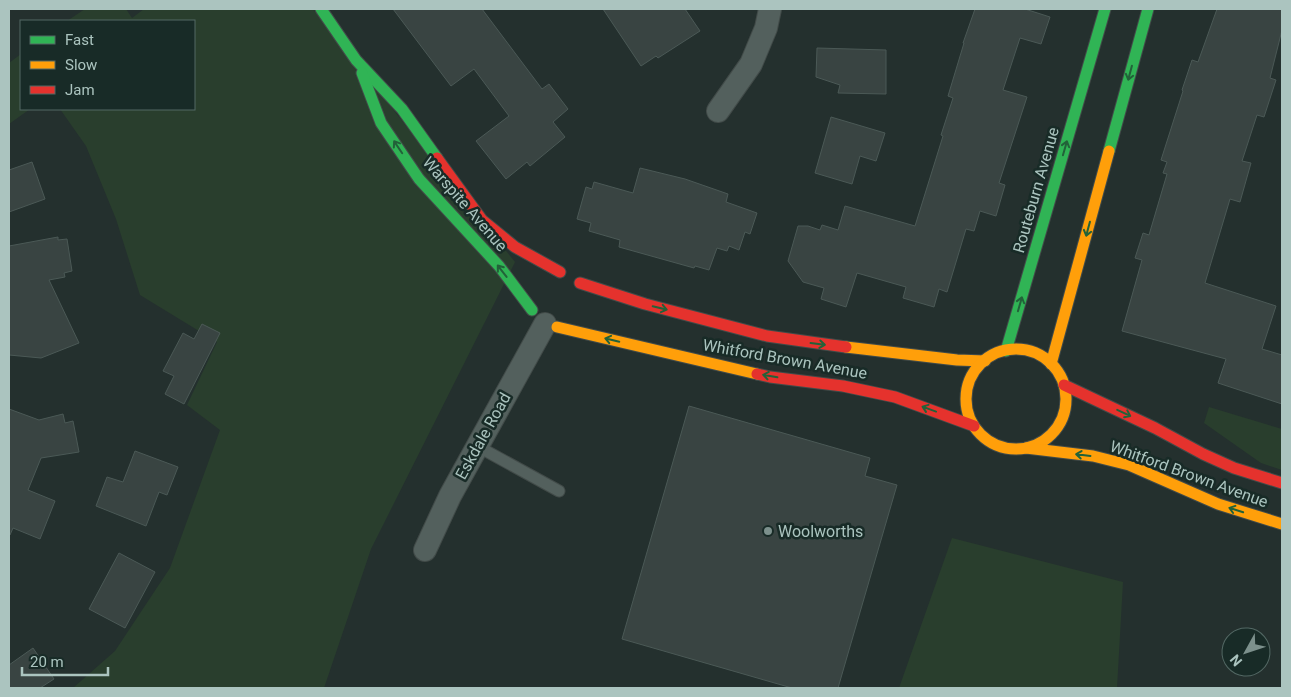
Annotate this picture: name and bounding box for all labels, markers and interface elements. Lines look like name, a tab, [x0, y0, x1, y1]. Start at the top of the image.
legend	[20, 20, 195, 110]
text: Fast	[65, 31, 94, 49]
text: Slow	[65, 56, 97, 74]
one-way arrow	[1125, 64, 1135, 80]
text: Jam	[65, 81, 95, 99]
street label: Routeburn Avenue	[1009, 125, 1063, 255]
one-way arrow	[1061, 140, 1071, 156]
one-way arrow	[392, 141, 402, 155]
street label: Warspite Avenue	[419, 153, 511, 255]
one-way arrow	[1082, 221, 1092, 237]
one-way arrow	[497, 265, 508, 278]
one-way arrow	[1015, 296, 1025, 312]
one-way arrow	[651, 304, 667, 313]
one-way arrow	[604, 335, 620, 344]
street label: Whitford Brown Avenue	[701, 335, 869, 383]
one-way arrow	[810, 339, 826, 349]
one-way arrow	[763, 371, 779, 381]
street label: Eskdale Road	[451, 389, 515, 483]
one-way arrow	[922, 404, 937, 413]
one-way arrow	[1116, 409, 1131, 418]
street label: Whitford Brown Avenue	[1107, 437, 1271, 511]
one-way arrow	[1076, 450, 1092, 460]
one-way arrow	[1228, 505, 1244, 514]
place label: Woolworths	[778, 522, 863, 541]
marker: Woolworths	[762, 525, 774, 537]
north arrow	[1221, 627, 1271, 677]
scale bar	[22, 644, 109, 676]
text: N	[1227, 651, 1245, 669]
text: 20 m	[30, 653, 64, 671]

